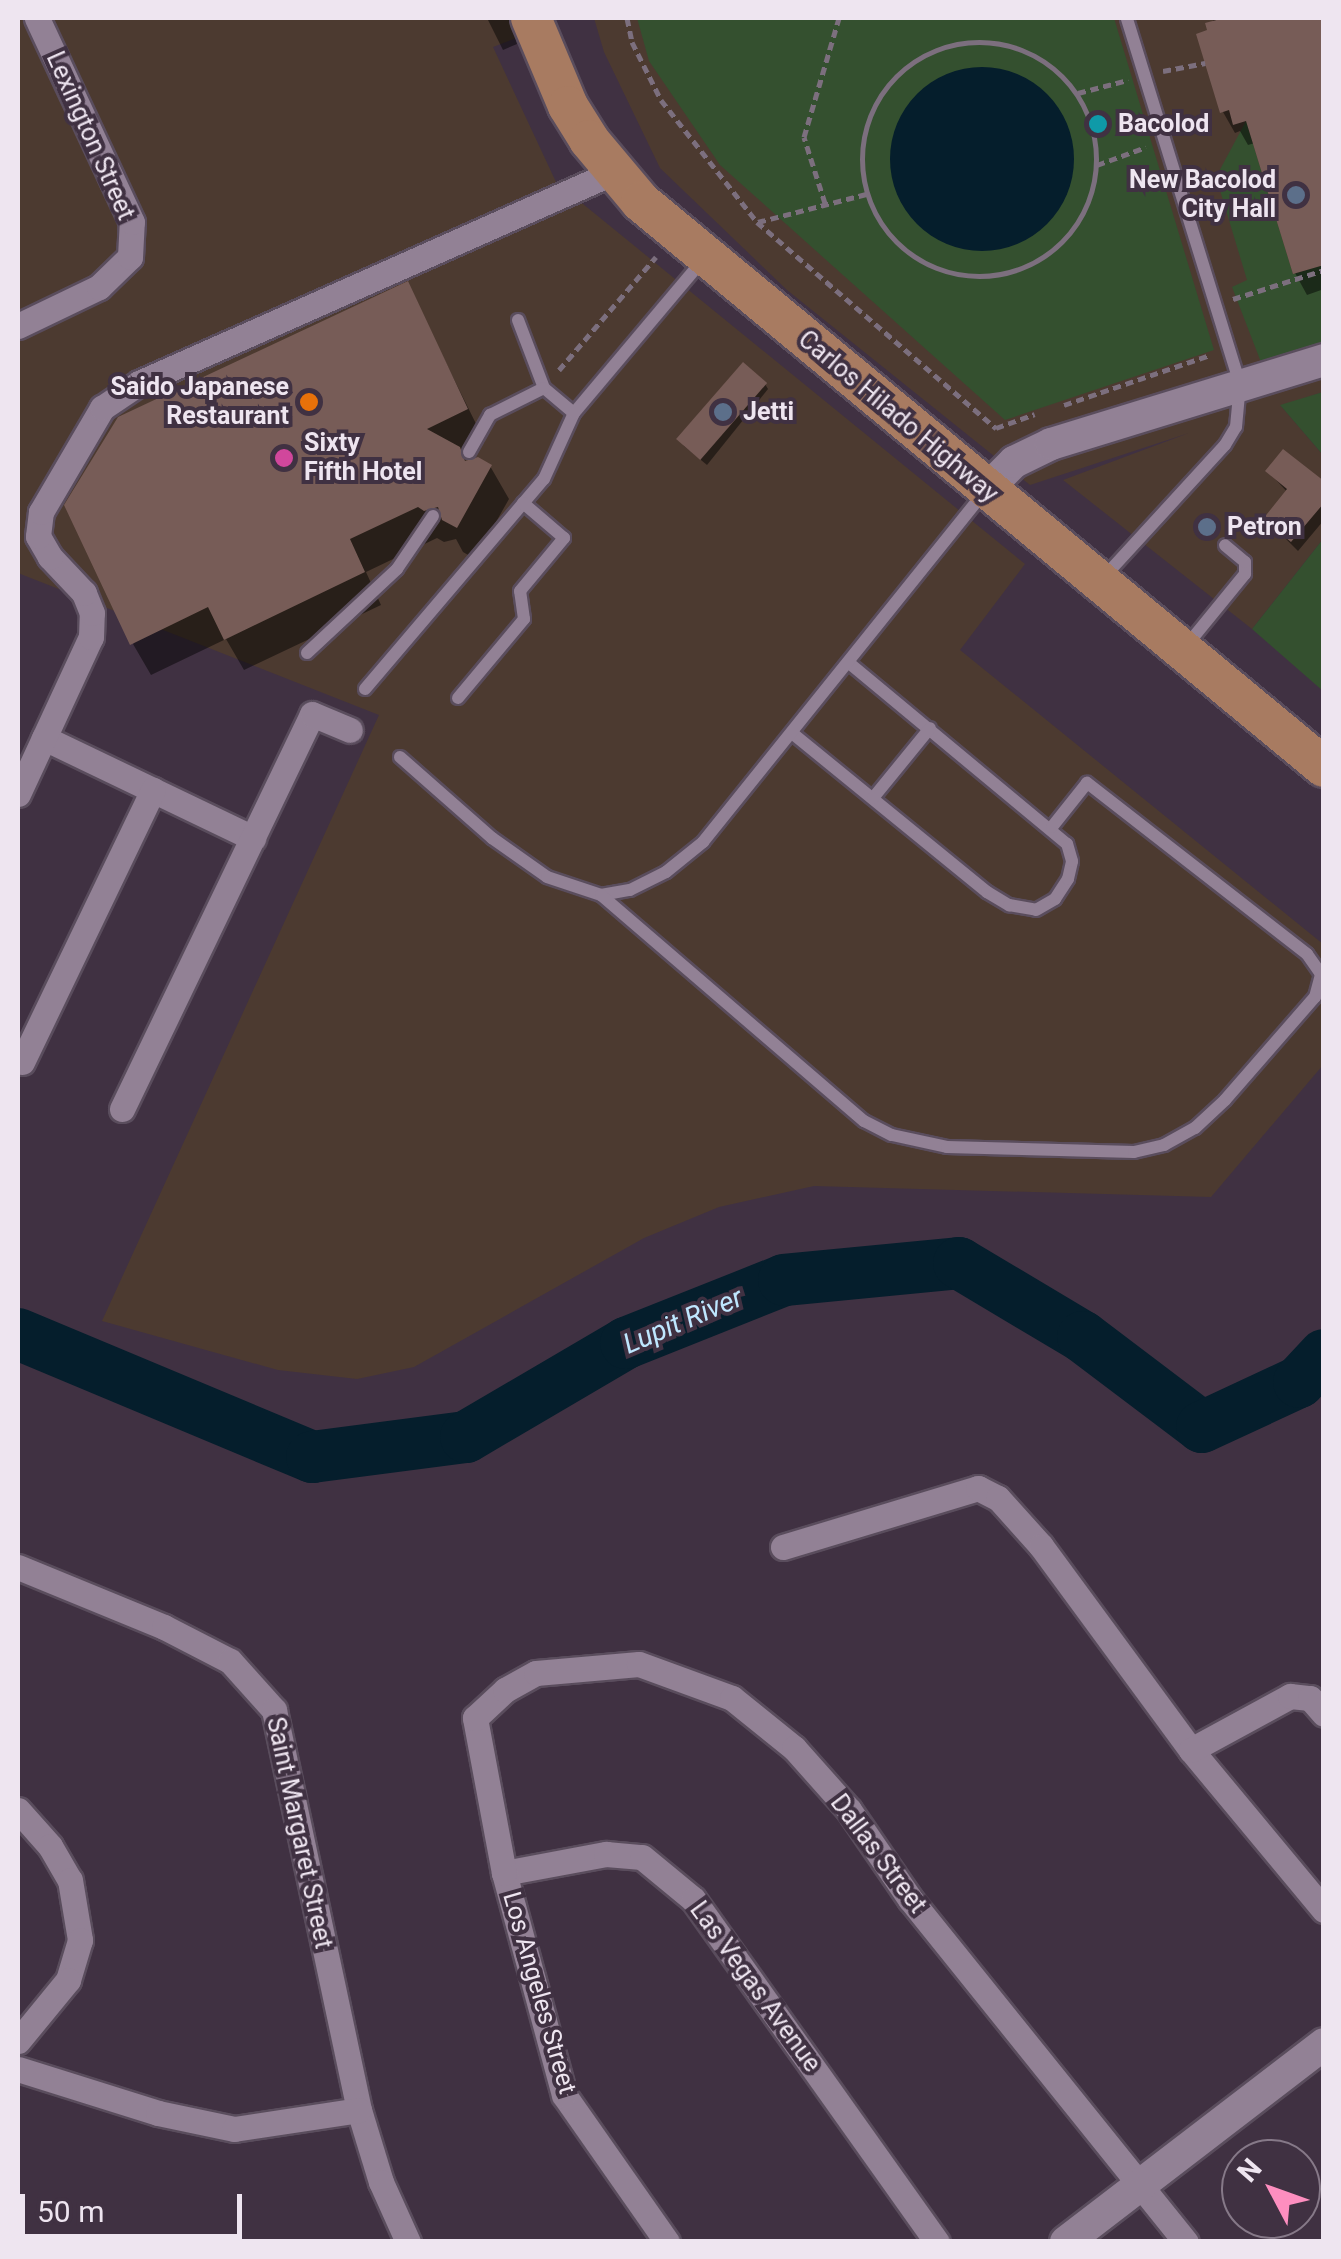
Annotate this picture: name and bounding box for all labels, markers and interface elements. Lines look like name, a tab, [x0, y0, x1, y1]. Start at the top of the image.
street label: Lexington Street	[39, 47, 141, 225]
place label: Bacolod	[1118, 109, 1209, 139]
marker: Bacolod	[1087, 113, 1109, 135]
place label: New Bacolod City Hall	[1129, 166, 1276, 225]
marker: New Bacolod City Hall	[1285, 184, 1307, 206]
street label: Carlos Hilado Highway	[792, 325, 1004, 509]
place label: Saido Japanese Restaurant	[111, 373, 289, 432]
marker: Saido Japanese Restaurant	[298, 391, 320, 413]
place label: Jetti	[743, 397, 794, 427]
marker: Jetti	[712, 401, 734, 423]
place label: Sixty Fifth Hotel	[304, 429, 422, 488]
marker: Sixty Fifth Hotel	[273, 447, 295, 469]
place label: Petron	[1227, 512, 1302, 542]
marker: Petron	[1196, 516, 1218, 538]
water label: Lupit River	[618, 1281, 748, 1361]
street label: Saint Margaret Street	[260, 1715, 338, 1951]
street label: Dallas Street	[824, 1789, 932, 1919]
street label: Los Angeles Street	[496, 1889, 582, 2097]
street label: Las Vegas Avenue	[683, 1896, 827, 2078]
north arrow	[1221, 2139, 1321, 2239]
text: N	[1231, 2152, 1268, 2189]
scale bar	[25, 2174, 248, 2236]
text: 50 m	[37, 2194, 104, 2229]

